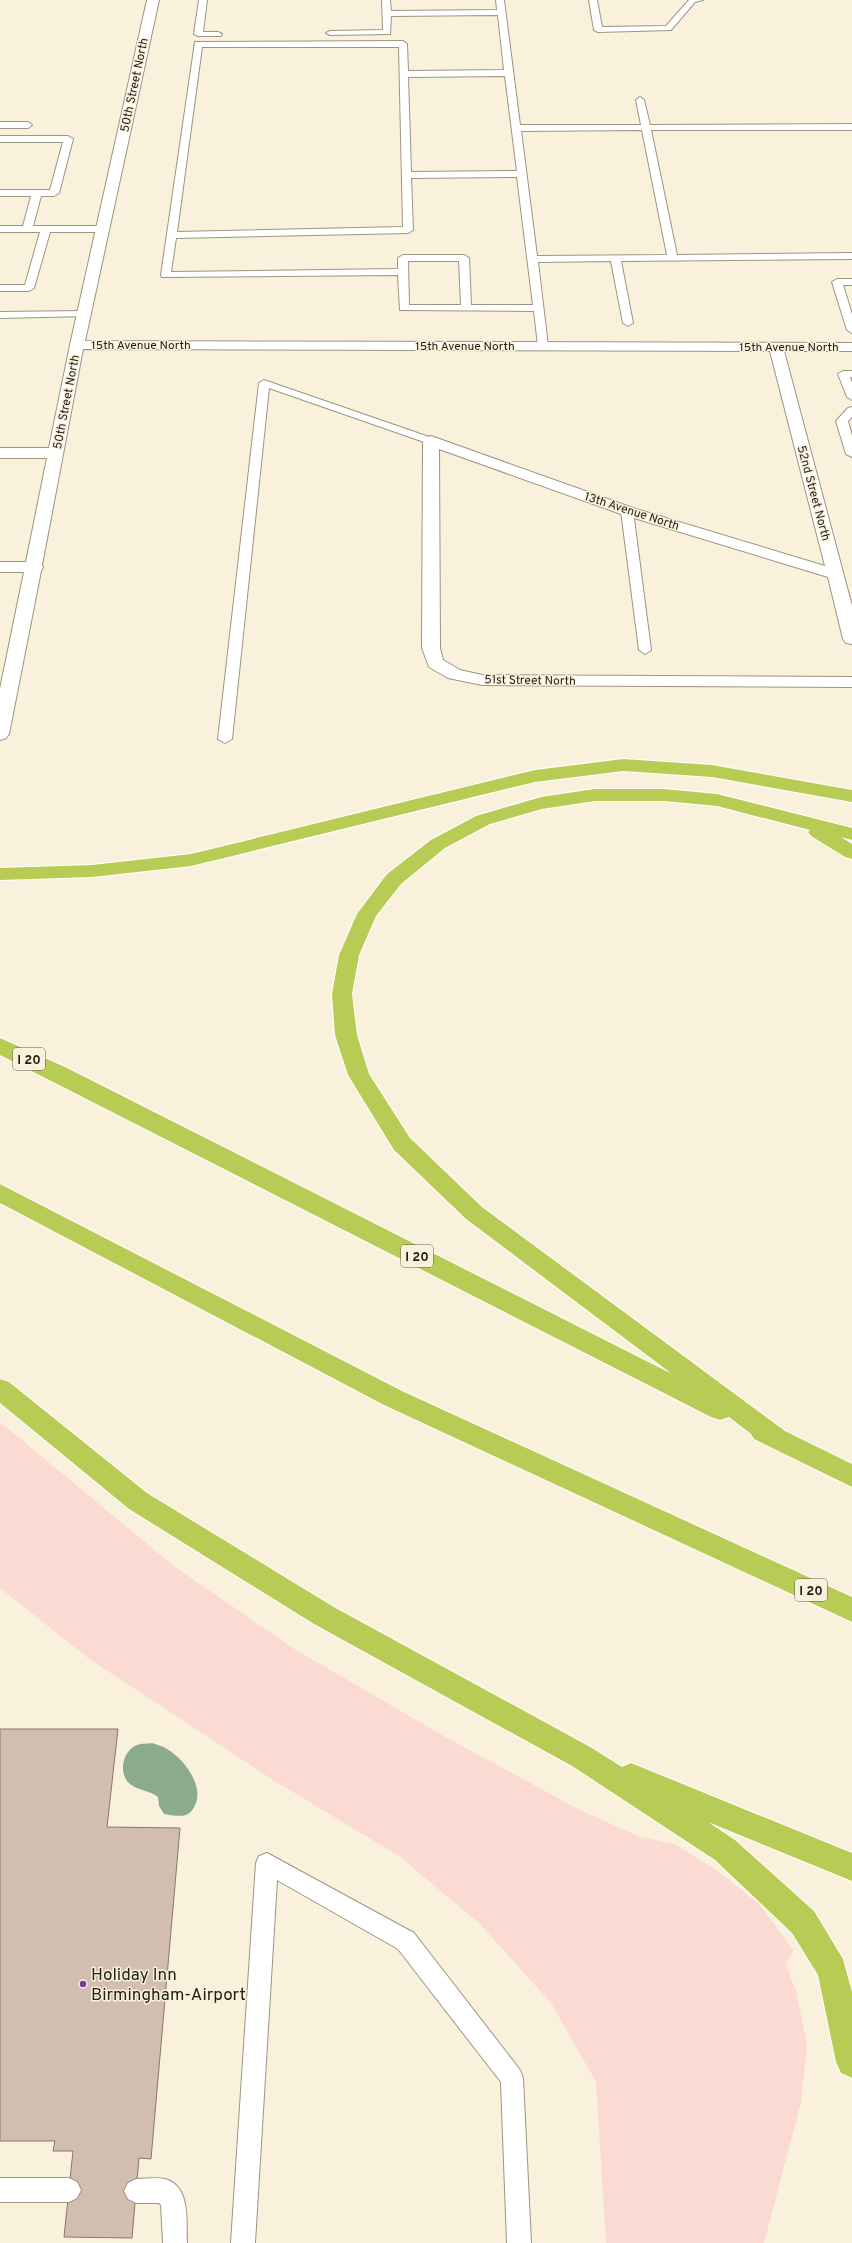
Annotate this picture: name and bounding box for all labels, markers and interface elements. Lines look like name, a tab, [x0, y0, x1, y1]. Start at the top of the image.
street label: 50th Street North	[117, 37, 153, 134]
street label: 15th Avenue North	[91, 338, 191, 354]
street label: 15th Avenue North	[415, 339, 515, 355]
street label: 15th Avenue North	[739, 340, 839, 356]
street label: 50th Street North	[50, 354, 84, 451]
street label: 52nd Street North	[793, 444, 833, 543]
street label: 13th Avenue North	[582, 489, 681, 535]
street label: 51st Street North	[484, 672, 576, 690]
road number: I 20	[13, 1048, 45, 1070]
road number: I 20	[401, 1245, 433, 1267]
road number: I 20	[795, 1579, 827, 1601]
place label: Holiday Inn Birmingham-Airport	[91, 1965, 246, 2007]
marker: Holiday Inn Birmingham-Airport	[78, 1979, 88, 1989]

